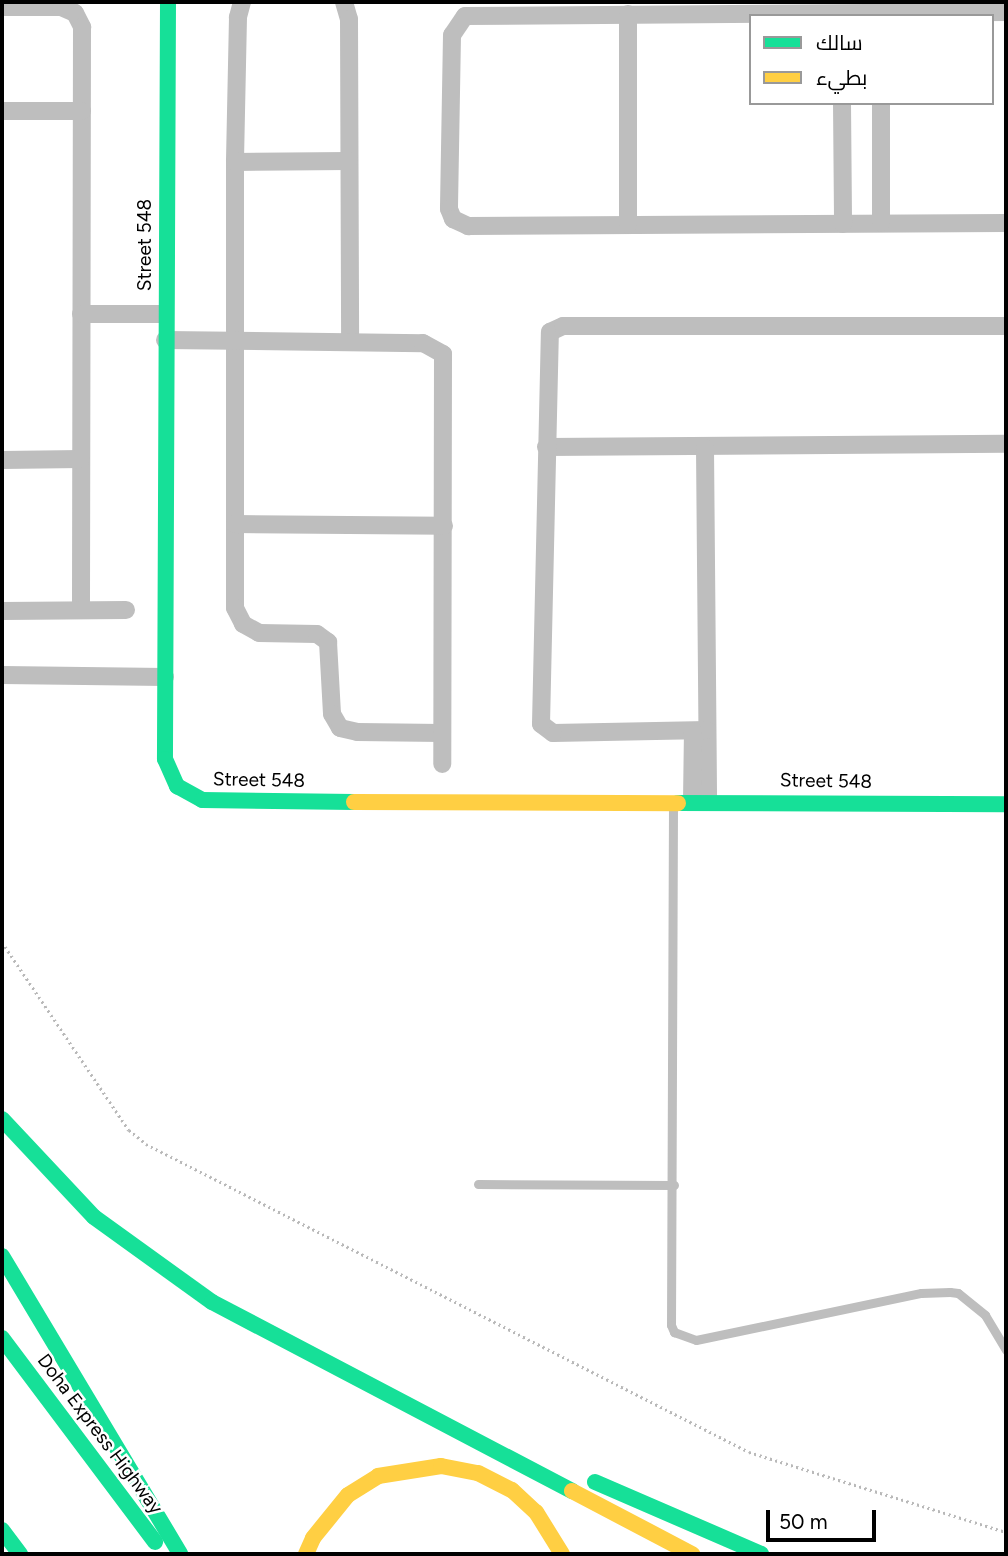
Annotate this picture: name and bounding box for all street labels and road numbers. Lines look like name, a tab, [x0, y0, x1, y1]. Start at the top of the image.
street label: Street 548	[134, 199, 156, 291]
street label: Street 548	[213, 768, 305, 792]
street label: Street 548	[780, 769, 872, 793]
street label: Doha Express Highway	[32, 1350, 168, 1518]

